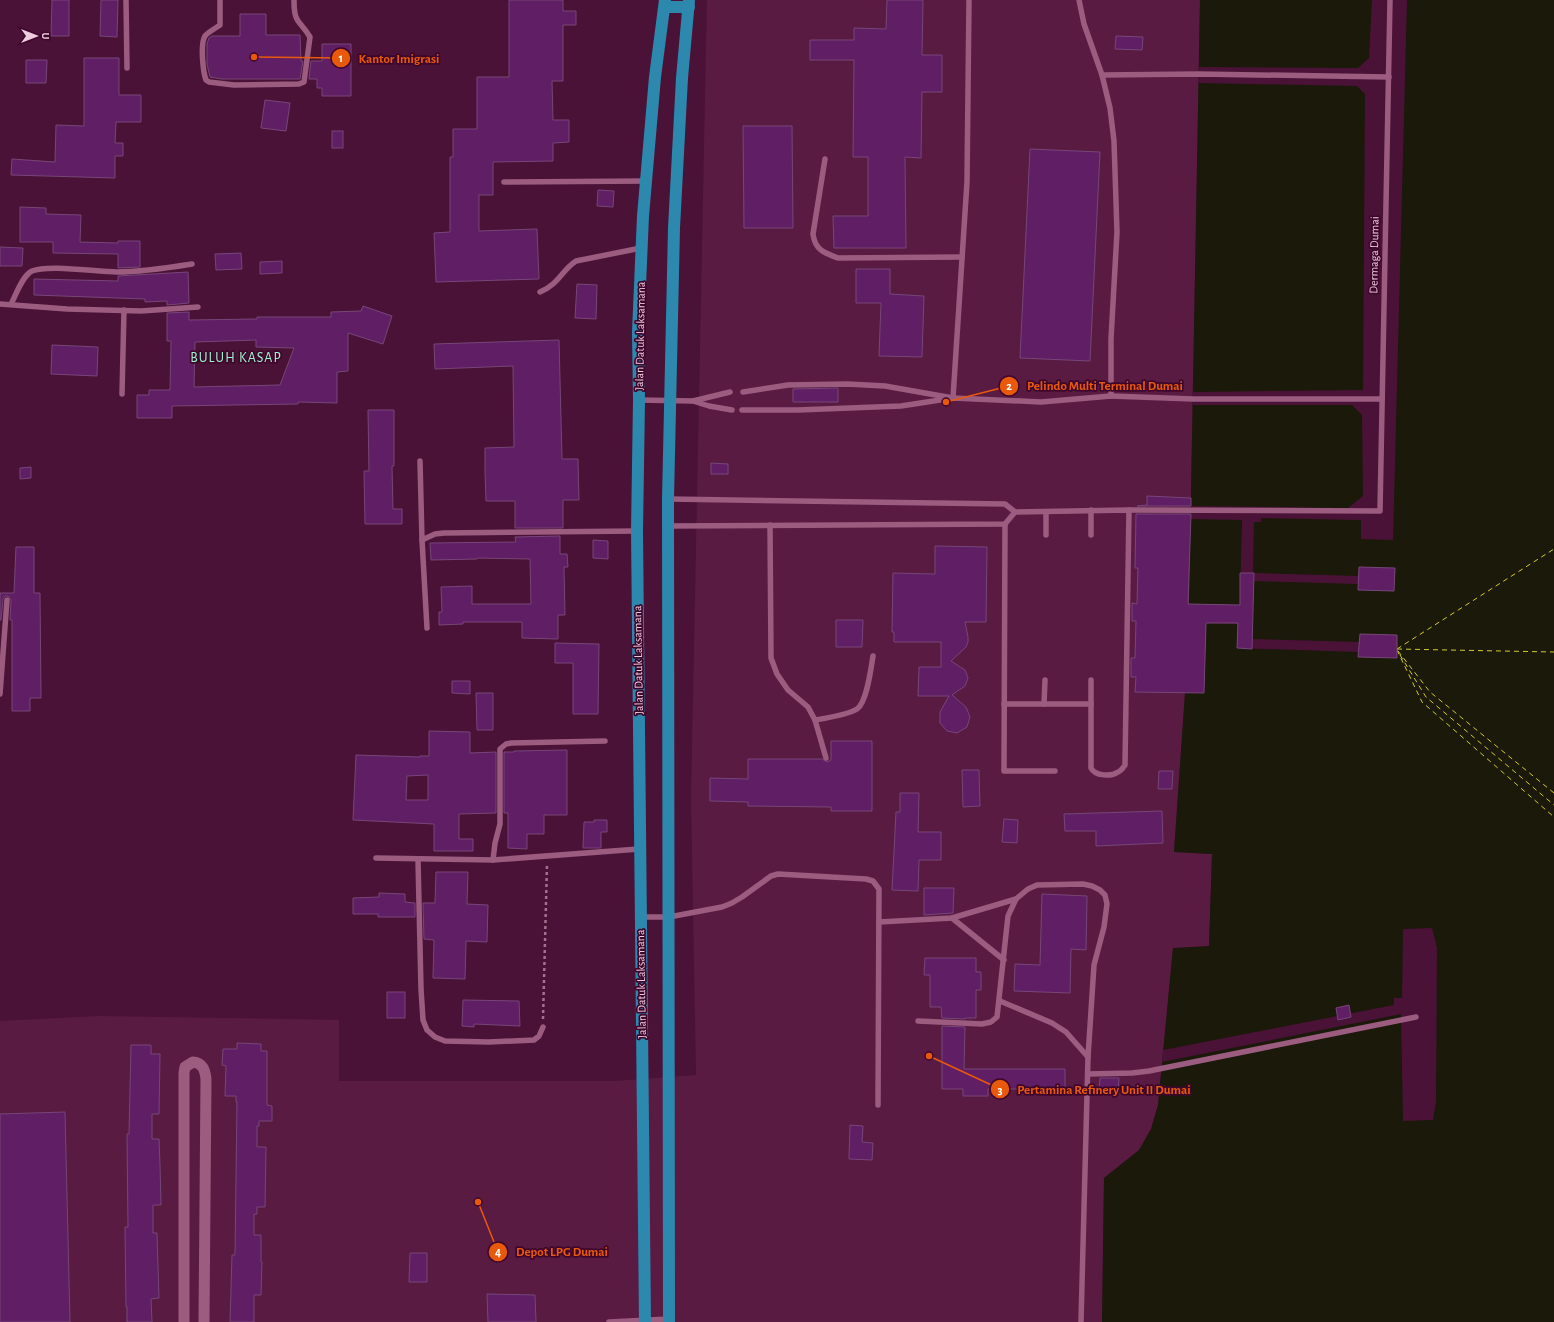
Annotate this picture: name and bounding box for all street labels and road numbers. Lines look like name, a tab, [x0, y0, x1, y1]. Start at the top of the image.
street label: Dermaga Dumai	[1367, 216, 1381, 294]
street label: Jalan Datuk Laksamana	[633, 281, 647, 391]
street label: Jalan Datuk Laksamana	[631, 605, 645, 715]
street label: Jalan Datuk Laksamana	[634, 929, 648, 1039]

